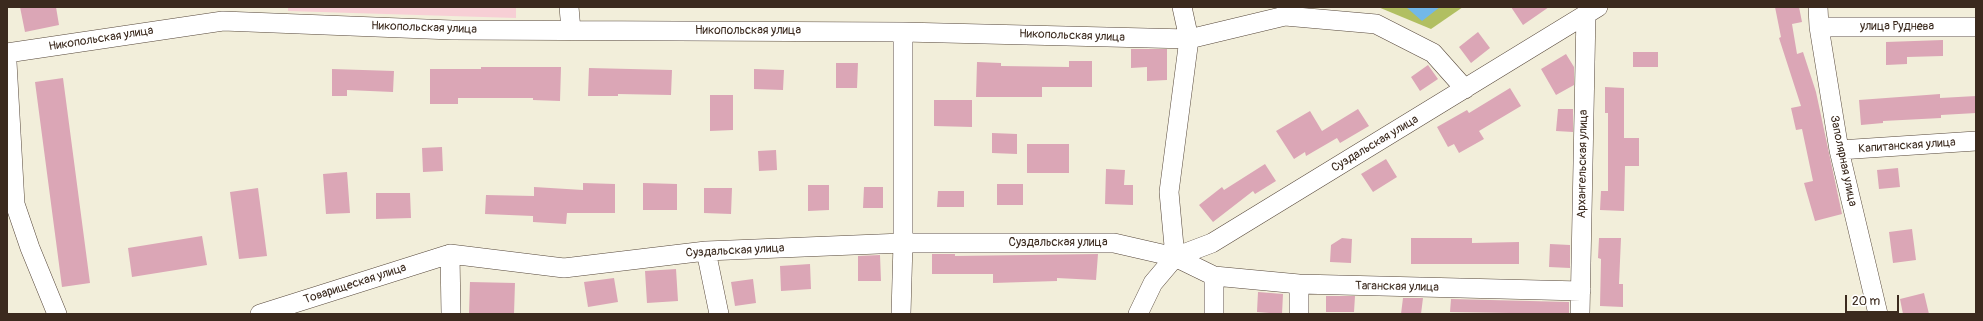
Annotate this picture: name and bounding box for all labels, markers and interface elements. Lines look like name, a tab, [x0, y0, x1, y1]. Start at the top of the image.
street label: Никопольская улица	[371, 19, 477, 37]
street label: улица Руднева	[1860, 20, 1934, 34]
street label: Никопольская улица	[48, 24, 154, 54]
street label: Никопольская улица	[695, 24, 801, 38]
street label: Никопольская улица	[1019, 27, 1125, 45]
street label: Архангельская улица	[1575, 109, 1591, 219]
street label: Суздальская улица	[1329, 112, 1421, 176]
street label: Заполярная улица	[1826, 114, 1860, 208]
street label: Капитанская улица	[1858, 135, 1956, 157]
street label: Суздальская улица	[1009, 236, 1107, 250]
street label: Суздальская улица	[685, 241, 785, 261]
street label: Товарищеская улица	[302, 261, 408, 307]
street label: Таганская улица	[1355, 279, 1439, 295]
scale bar	[1847, 287, 1901, 313]
text: 20 m	[1852, 294, 1880, 309]

